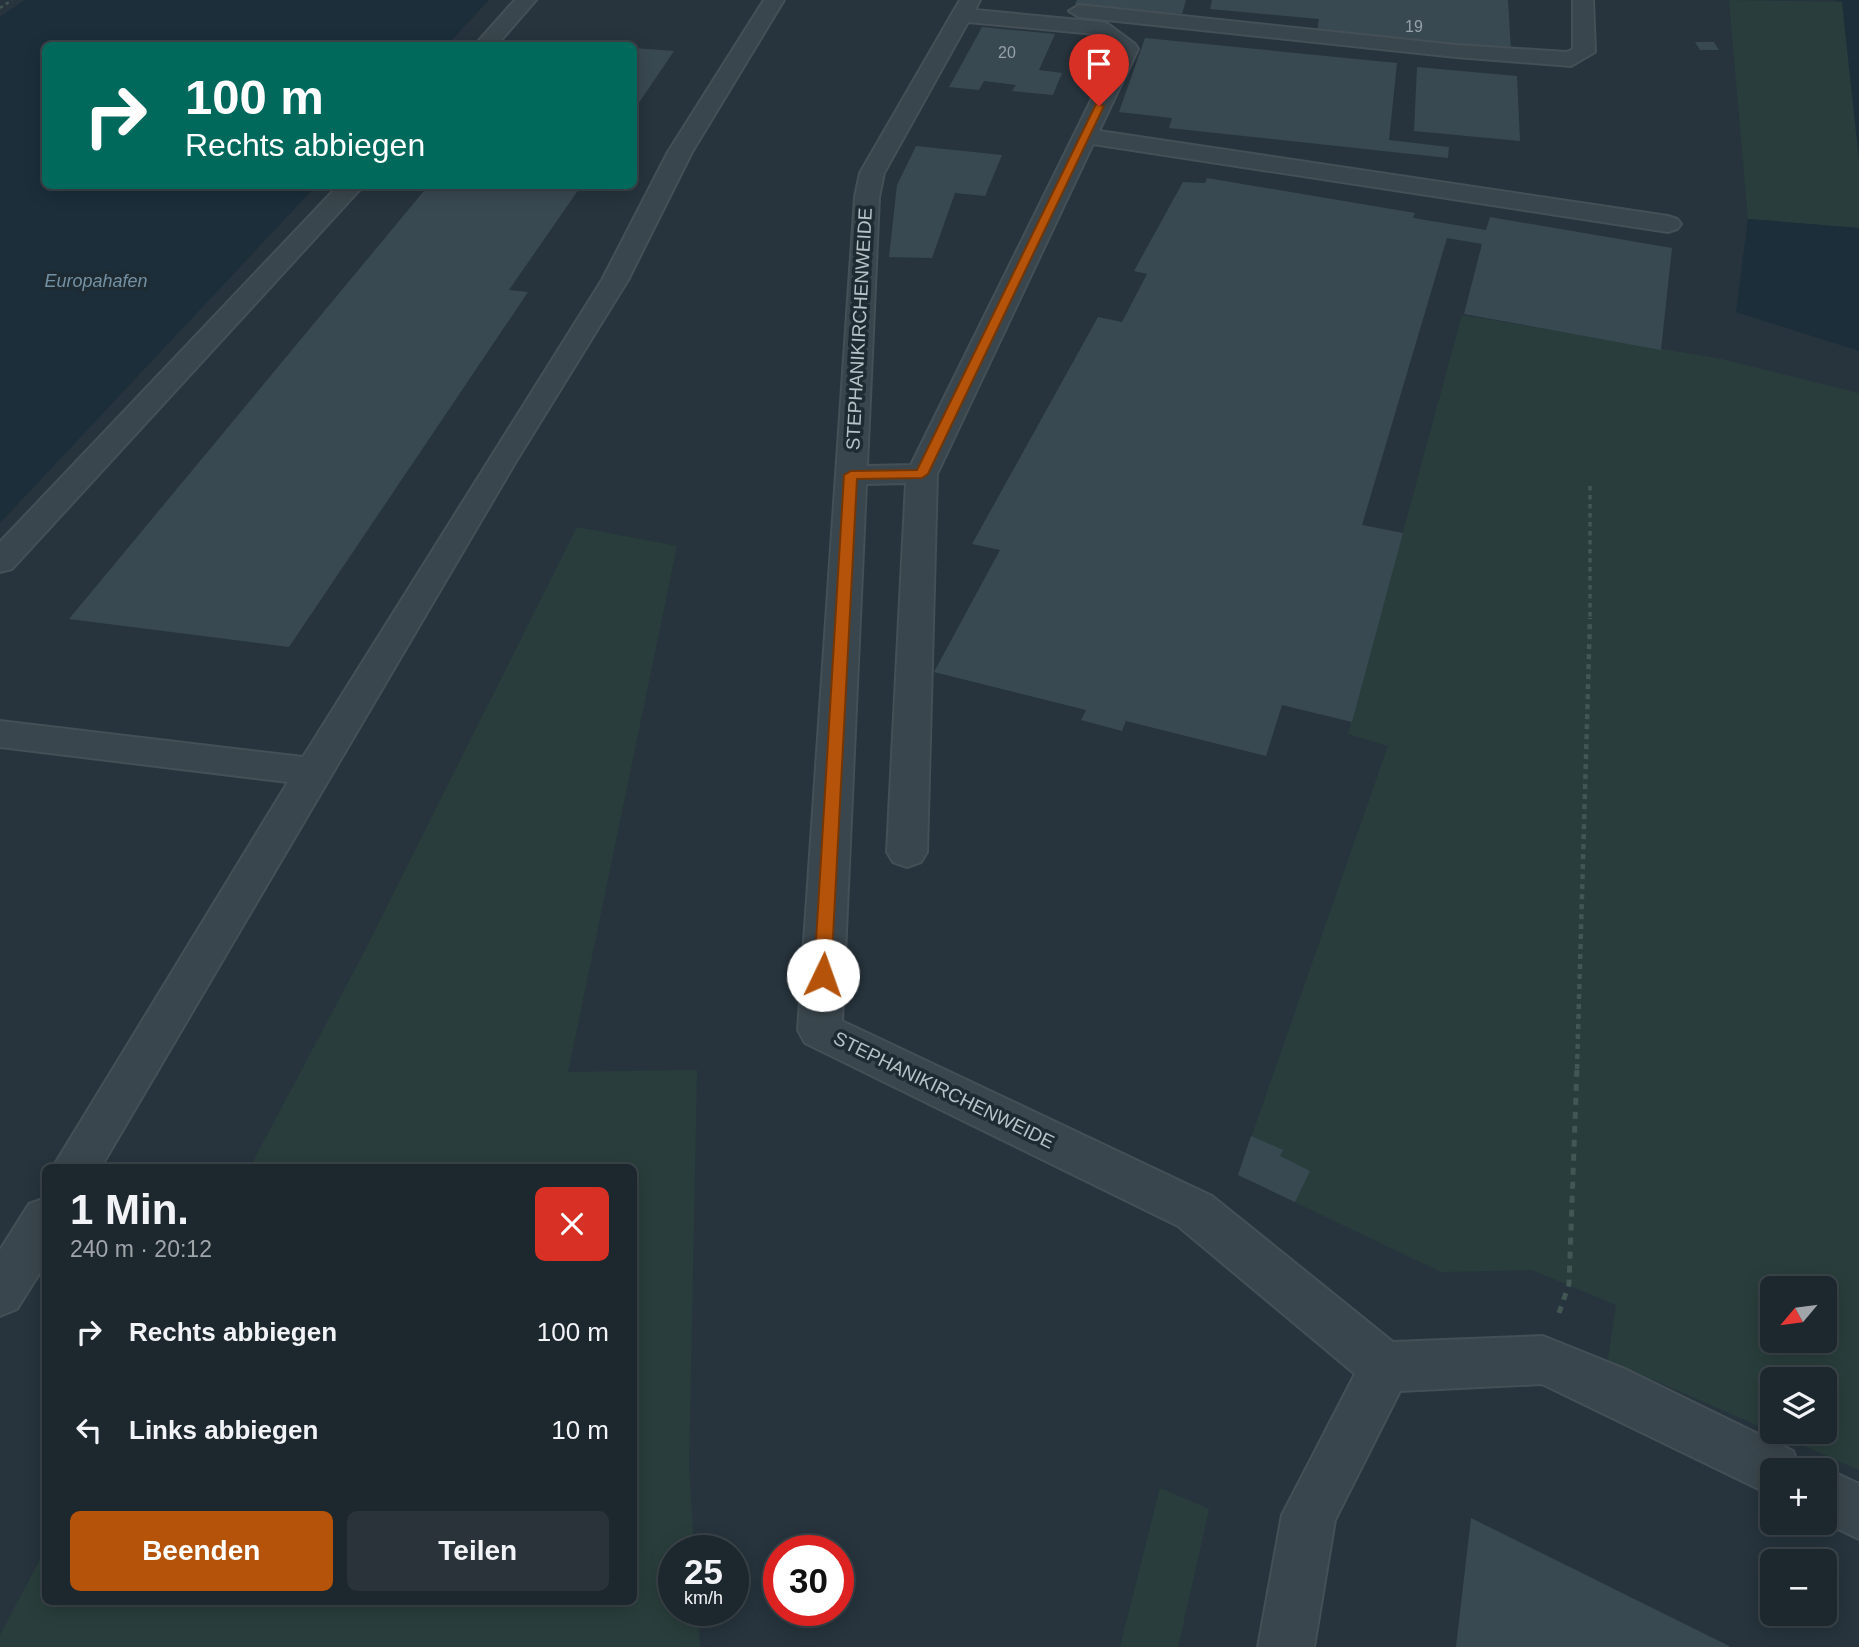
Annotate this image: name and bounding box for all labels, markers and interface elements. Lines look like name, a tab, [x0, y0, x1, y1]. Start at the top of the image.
house number: 19	[1405, 18, 1423, 35]
pin	[1069, 34, 1129, 106]
house number: 20	[998, 44, 1016, 61]
icon: arrive	[1080, 45, 1118, 83]
icon: right	[70, 70, 161, 161]
text: 100 m	[185, 70, 324, 124]
text: Rechts abbiegen	[185, 127, 425, 163]
street label: STEPHANIKIRCHENWEIDE	[842, 207, 876, 451]
water label: Europahafen	[44, 271, 148, 291]
position arrow	[786, 938, 860, 1012]
street label: STEPHANIKIRCHENWEIDE	[830, 1027, 1058, 1153]
text: 1 Min.	[70, 1186, 189, 1233]
button: close	[535, 1187, 609, 1261]
text: 240 m · 20:12	[70, 1236, 212, 1262]
north arrow	[1760, 1276, 1838, 1353]
map controls	[1760, 1276, 1837, 1626]
icon: right	[70, 1313, 108, 1351]
text: Rechts abbiegen	[129, 1317, 337, 1347]
text: 100 m	[537, 1317, 609, 1347]
button: layers	[1760, 1367, 1837, 1444]
icon: left	[70, 1411, 108, 1449]
text: Links abbiegen	[129, 1415, 318, 1445]
text: 10 m	[551, 1415, 609, 1445]
button: +	[1760, 1458, 1837, 1535]
button: Beenden	[70, 1511, 333, 1591]
button: Teilen	[347, 1511, 609, 1591]
speed limit sign: 30	[763, 1535, 854, 1626]
button: −	[1760, 1549, 1837, 1626]
text: 25	[684, 1552, 723, 1591]
text: km/h	[684, 1588, 723, 1608]

